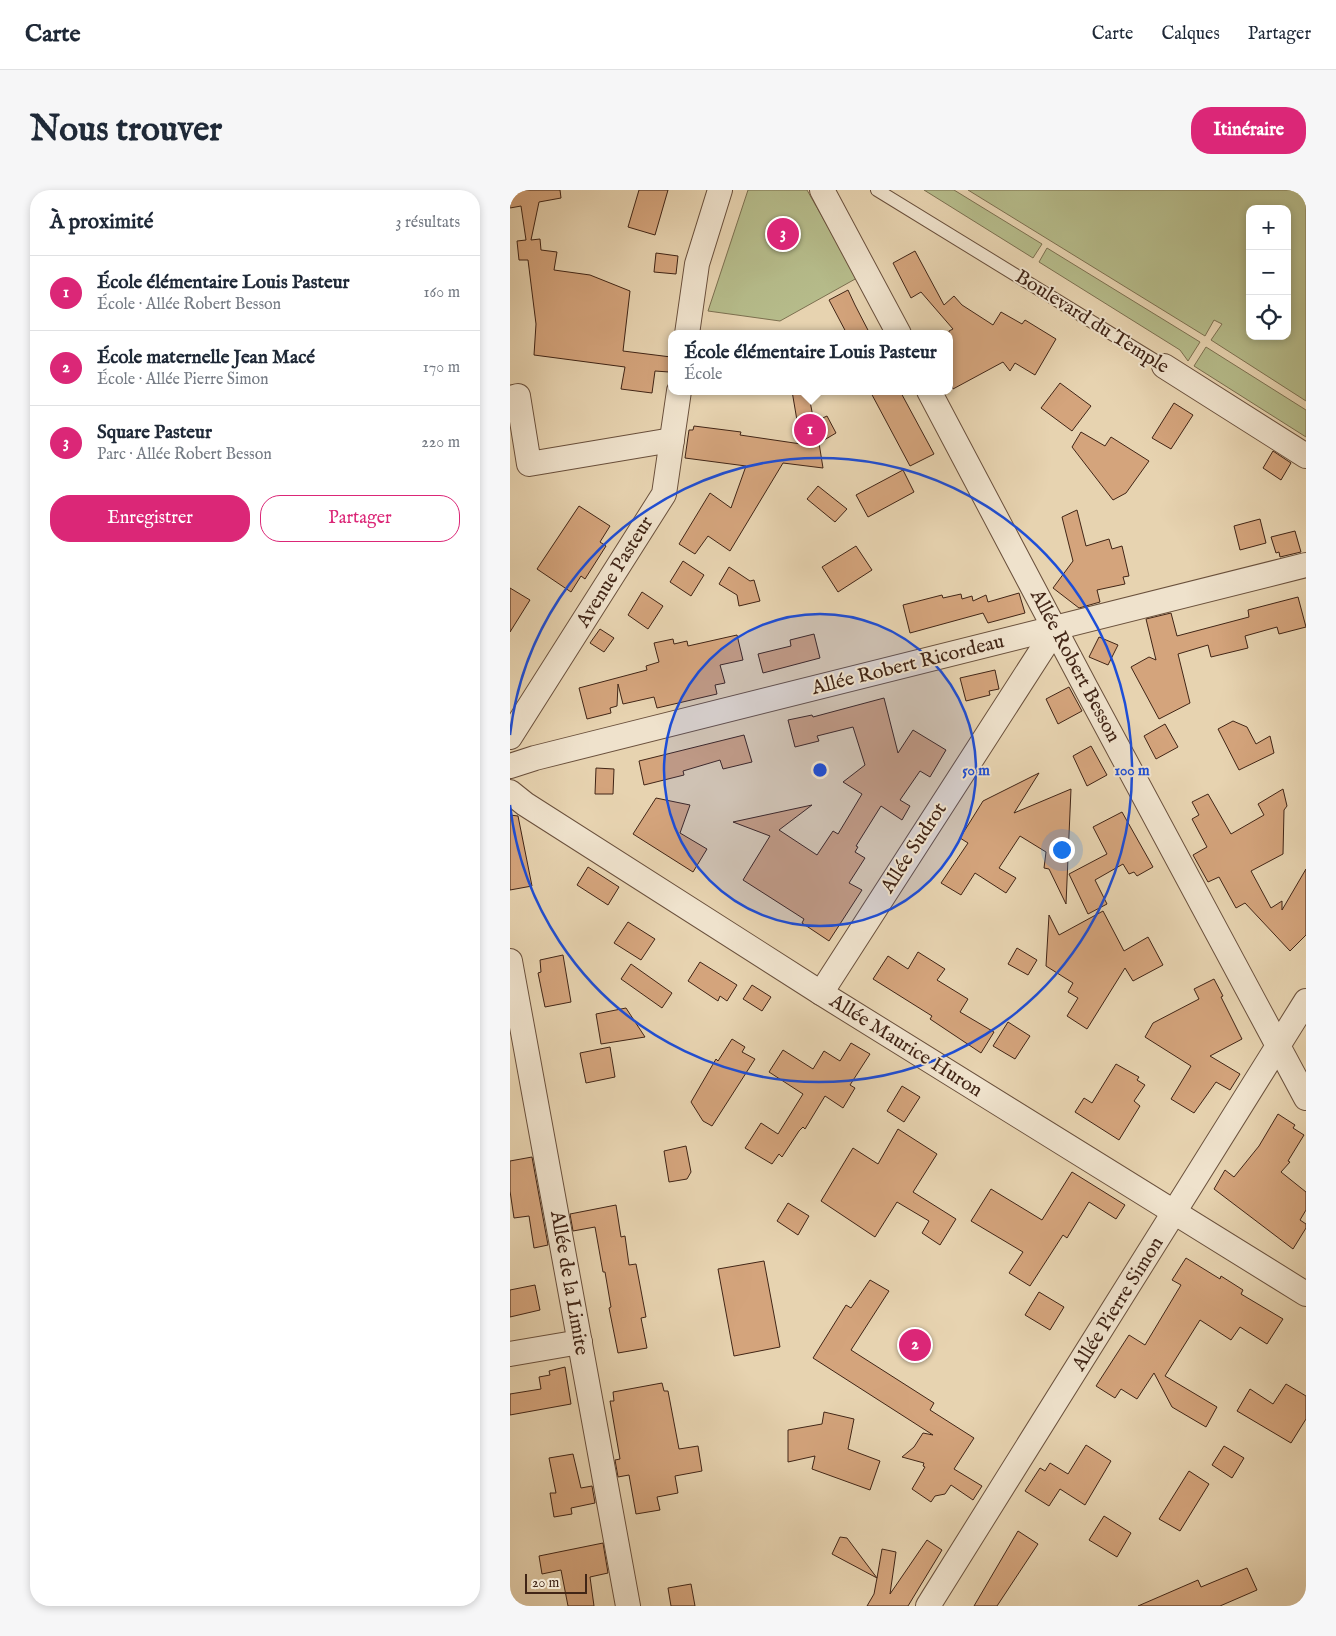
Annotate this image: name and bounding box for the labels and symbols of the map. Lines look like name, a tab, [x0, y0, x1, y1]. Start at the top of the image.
pin: 3	[767, 215, 799, 253]
street label: Boulevard du Temple	[1010, 265, 1174, 379]
pin: 1	[794, 411, 826, 449]
street label: Avenue Pasteur	[570, 511, 659, 633]
street label: Allée Robert Besson	[1024, 585, 1126, 747]
street label: Allée Robert Ricordeau	[808, 629, 1007, 701]
centre of rings	[811, 761, 829, 779]
text: 50 m	[962, 761, 990, 780]
text: 100 m	[1114, 761, 1150, 780]
street label: Allée Sudrot	[875, 798, 953, 899]
your location	[1049, 837, 1075, 863]
street label: Allée Maurice Huron	[824, 988, 987, 1103]
street label: Allée de la Limite	[544, 1208, 594, 1357]
street label: Allée Pierre Simon	[1066, 1232, 1170, 1377]
pin: 2	[899, 1326, 931, 1364]
scale bar	[525, 1571, 588, 1594]

